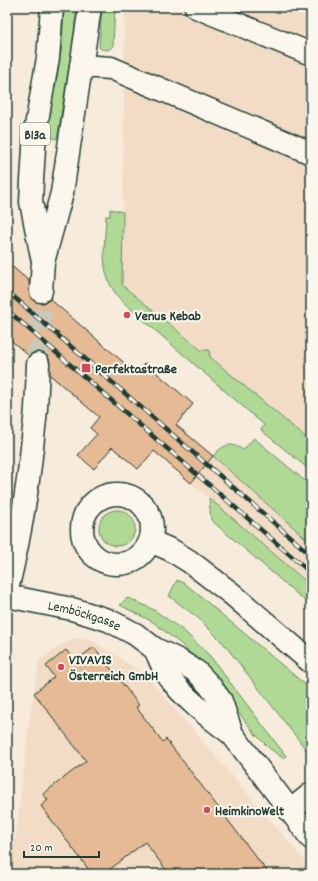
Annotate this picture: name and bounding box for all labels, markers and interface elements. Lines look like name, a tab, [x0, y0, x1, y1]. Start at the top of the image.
road number: B13a	[20, 123, 50, 145]
place label: Venus Kebab	[135, 307, 201, 327]
marker: Venus Kebab	[122, 310, 132, 320]
place label: Perfektastraße	[95, 360, 177, 380]
marker: Perfektastraße	[80, 362, 92, 374]
street label: Lemböckgasse	[46, 596, 124, 637]
place label: VIVAVIS Österreich GmbH	[69, 651, 158, 687]
marker: VIVAVIS Österreich GmbH	[56, 662, 66, 672]
place label: HeimkinoWelt	[215, 802, 285, 822]
marker: HeimkinoWelt	[202, 805, 212, 815]
scale bar	[24, 833, 99, 859]
text: 20 m	[30, 840, 53, 857]

